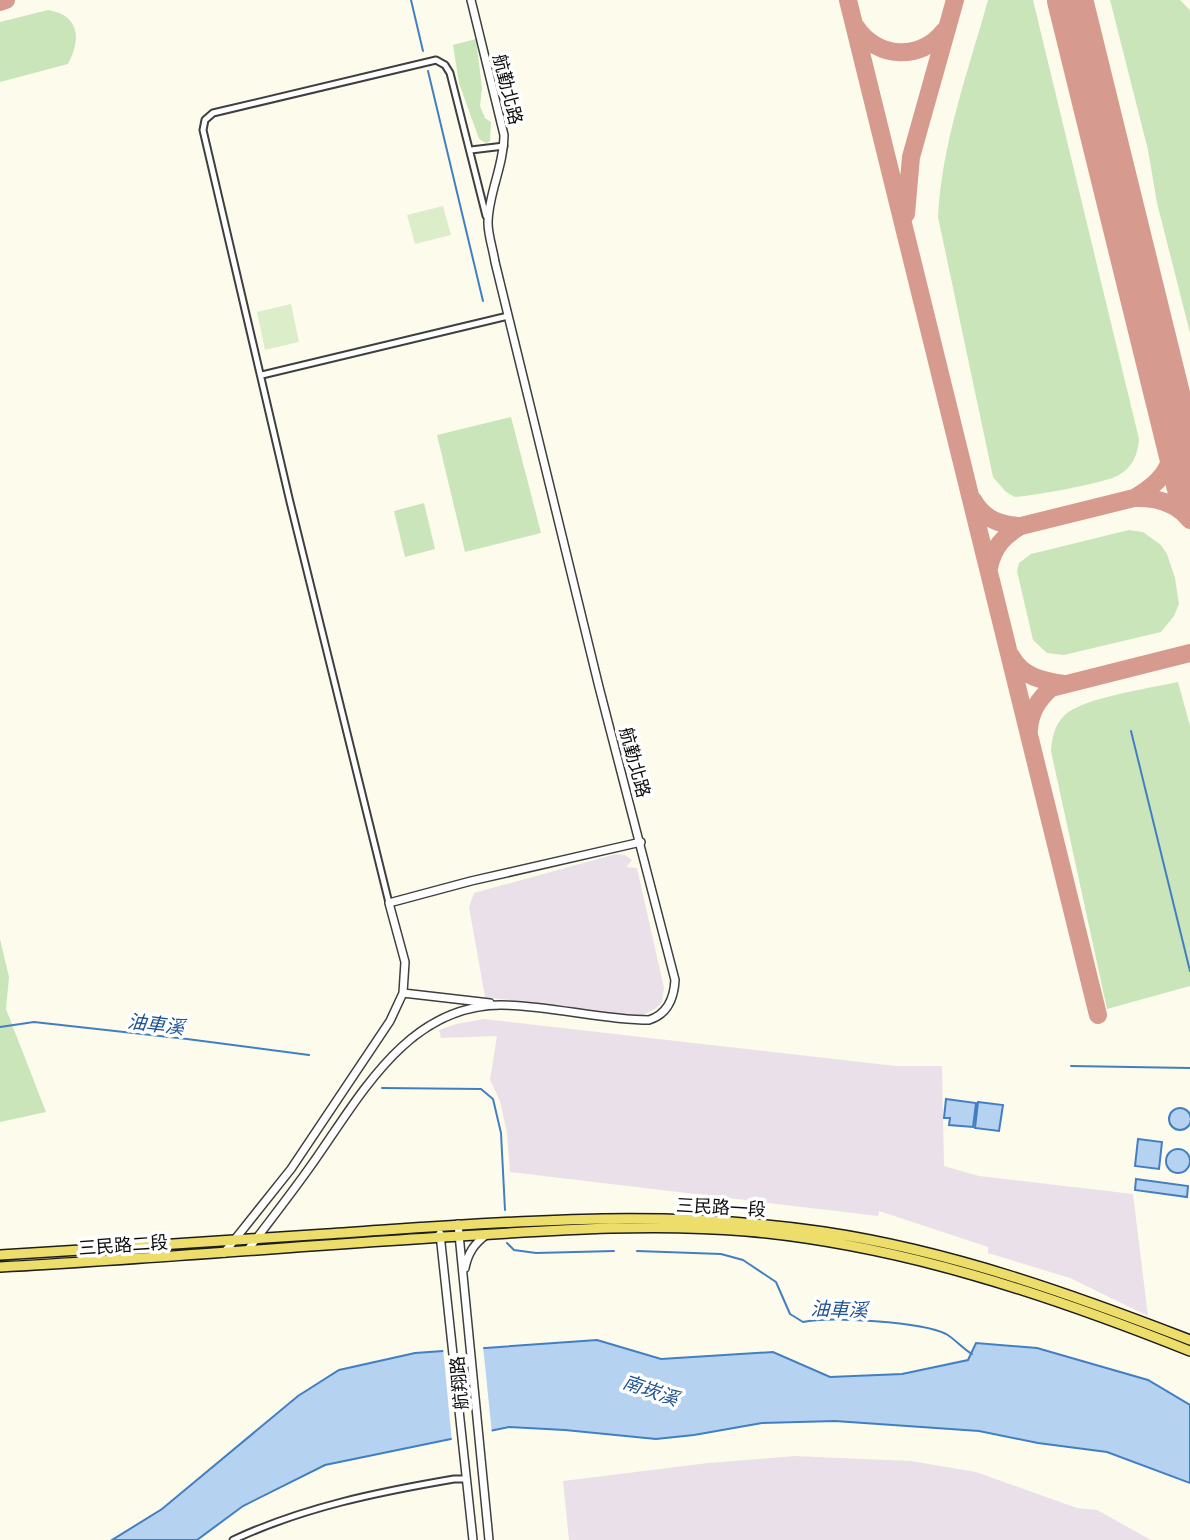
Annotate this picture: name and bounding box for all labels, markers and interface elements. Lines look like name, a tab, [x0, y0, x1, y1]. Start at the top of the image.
street label: 航勤北路	[487, 51, 531, 127]
street label: 航勤北路	[614, 724, 658, 800]
water label: 油車溪	[126, 1006, 189, 1041]
street label: 三民路一段	[675, 1190, 767, 1222]
street label: 三民路二段	[77, 1227, 169, 1261]
water label: 油車溪	[810, 1293, 871, 1323]
street label: 航翔路	[442, 1355, 474, 1411]
water label: 南崁溪	[619, 1366, 685, 1412]

